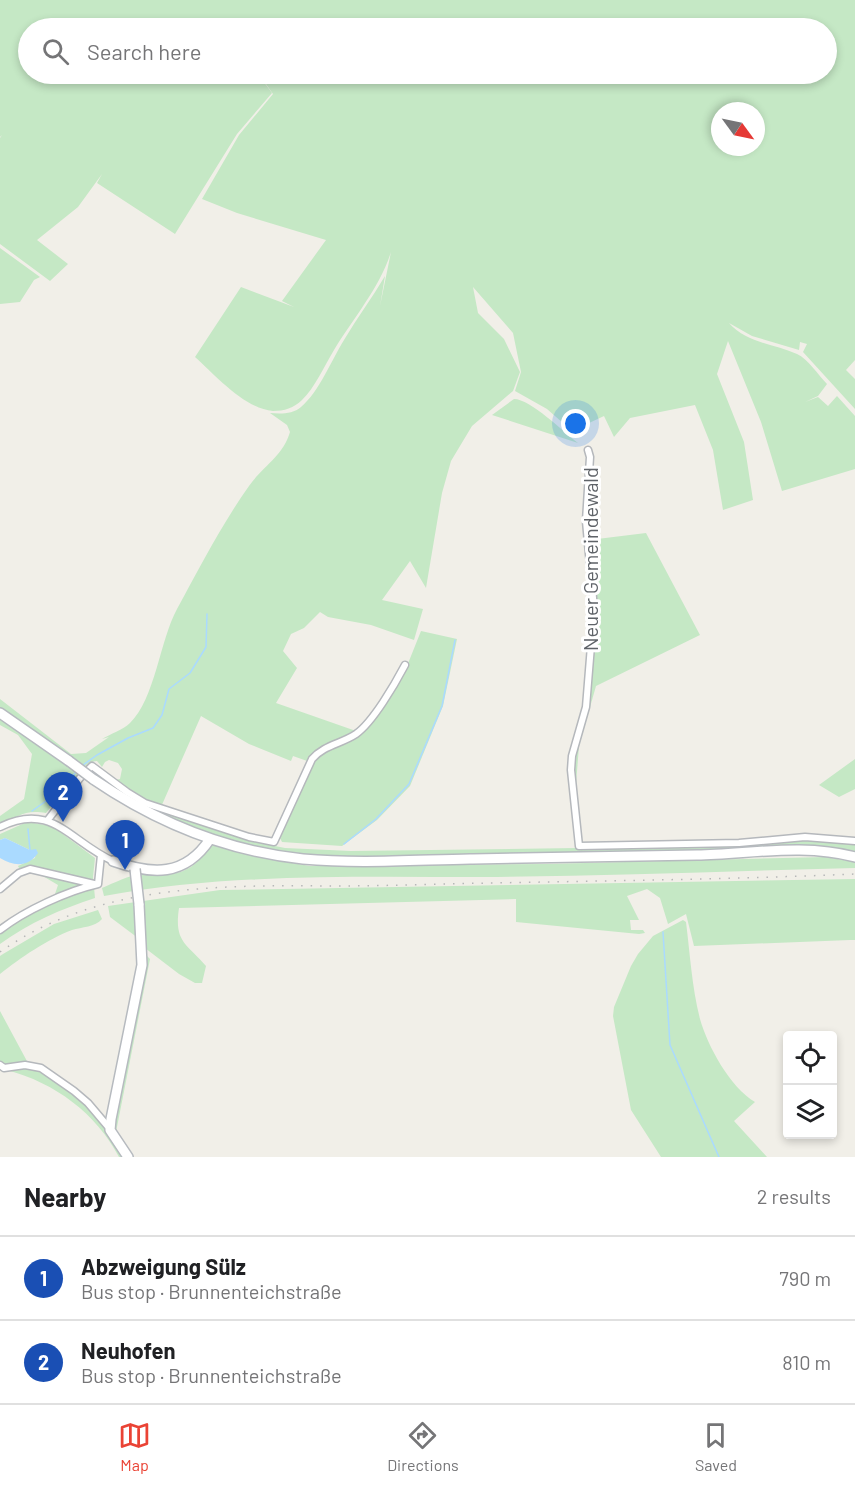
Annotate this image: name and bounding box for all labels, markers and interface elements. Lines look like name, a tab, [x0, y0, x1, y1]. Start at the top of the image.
search box	[18, 18, 837, 84]
icon: search	[39, 35, 72, 68]
text: Search here	[87, 38, 201, 64]
north arrow	[711, 102, 765, 156]
your location	[561, 409, 590, 438]
street label: Neuer Gemeindewald	[578, 467, 602, 651]
pin: 2	[44, 772, 82, 822]
pin: 1	[106, 820, 144, 870]
map controls	[783, 1031, 837, 1139]
button: locate	[783, 1031, 837, 1085]
button: layers	[783, 1085, 837, 1139]
text: Nearby	[24, 1181, 106, 1212]
text: 2 results	[757, 1184, 831, 1208]
text: Abzweigung Sülz	[81, 1253, 246, 1279]
text: 1	[40, 1266, 47, 1290]
text: 790 m	[779, 1266, 831, 1290]
text: Bus stop · Brunnenteichstraße	[81, 1279, 342, 1303]
text: Neuhofen	[81, 1337, 175, 1363]
text: 2	[38, 1350, 49, 1374]
text: 810 m	[782, 1350, 831, 1374]
text: Bus stop · Brunnenteichstraße	[81, 1363, 342, 1387]
tab: Map	[118, 1419, 151, 1474]
tab: Directions	[387, 1419, 459, 1474]
tab: Saved	[695, 1419, 737, 1474]

